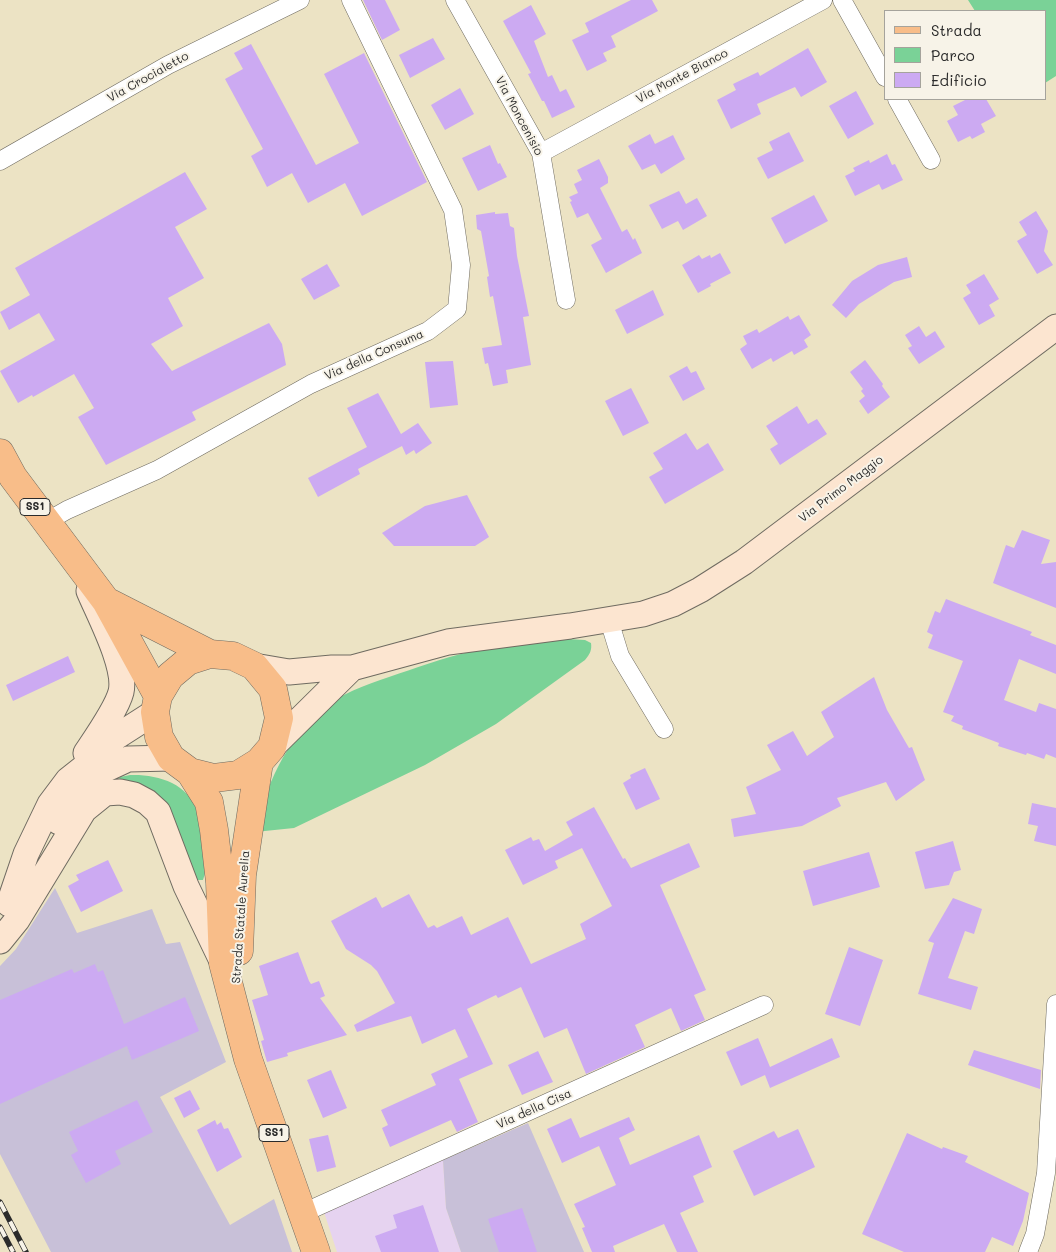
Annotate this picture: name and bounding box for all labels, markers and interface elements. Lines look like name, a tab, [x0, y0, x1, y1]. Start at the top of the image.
legend	[884, 10, 1046, 100]
text: Strada	[931, 20, 982, 40]
text: Parco	[931, 45, 975, 65]
street label: Via Monte Bianco	[634, 46, 730, 106]
street label: Via Crocialetto	[105, 49, 191, 105]
text: Edificio	[931, 70, 986, 90]
street label: Via Moncenisio	[492, 74, 546, 158]
street label: Via della Consuma	[322, 327, 426, 383]
street label: Via Primo Maggio	[796, 453, 886, 525]
road number: SS1	[20, 498, 50, 516]
street label: Strada Statale Aurelia	[229, 850, 253, 984]
street label: Via della Cisa	[494, 1086, 574, 1132]
road number: SS1	[259, 1124, 289, 1142]

